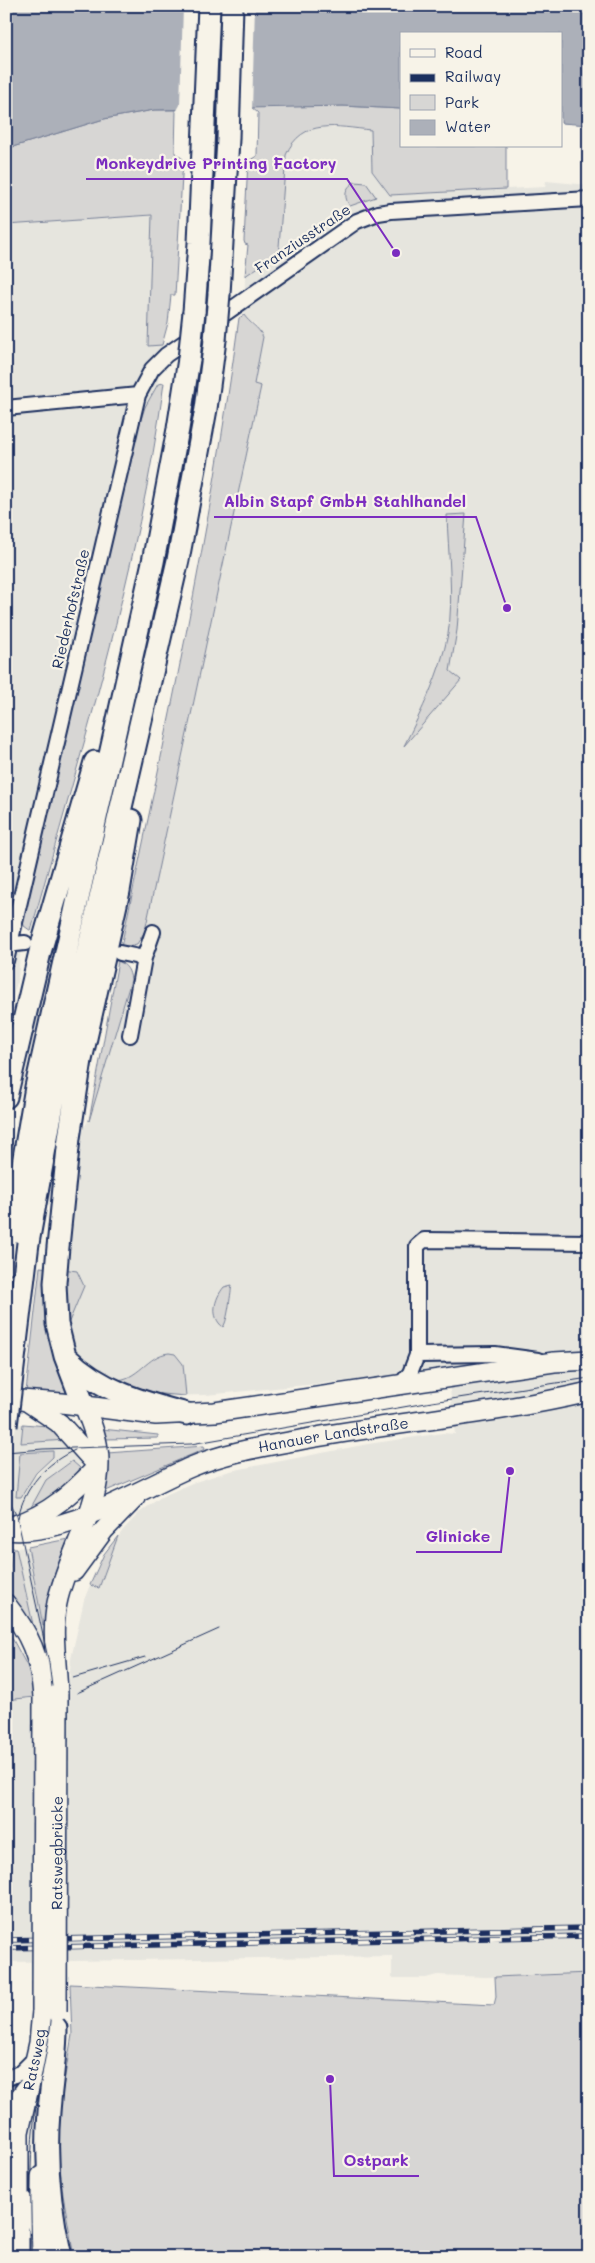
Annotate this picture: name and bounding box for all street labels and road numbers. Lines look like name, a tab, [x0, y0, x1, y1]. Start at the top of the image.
street label: Franziusstraße	[251, 199, 354, 278]
street label: Riederhofstraße	[46, 547, 94, 671]
street label: Hanauer Landstraße	[256, 1412, 410, 1456]
street label: Ratswegbrücke	[46, 1796, 67, 1910]
street label: Ratsweg	[18, 2028, 49, 2092]

